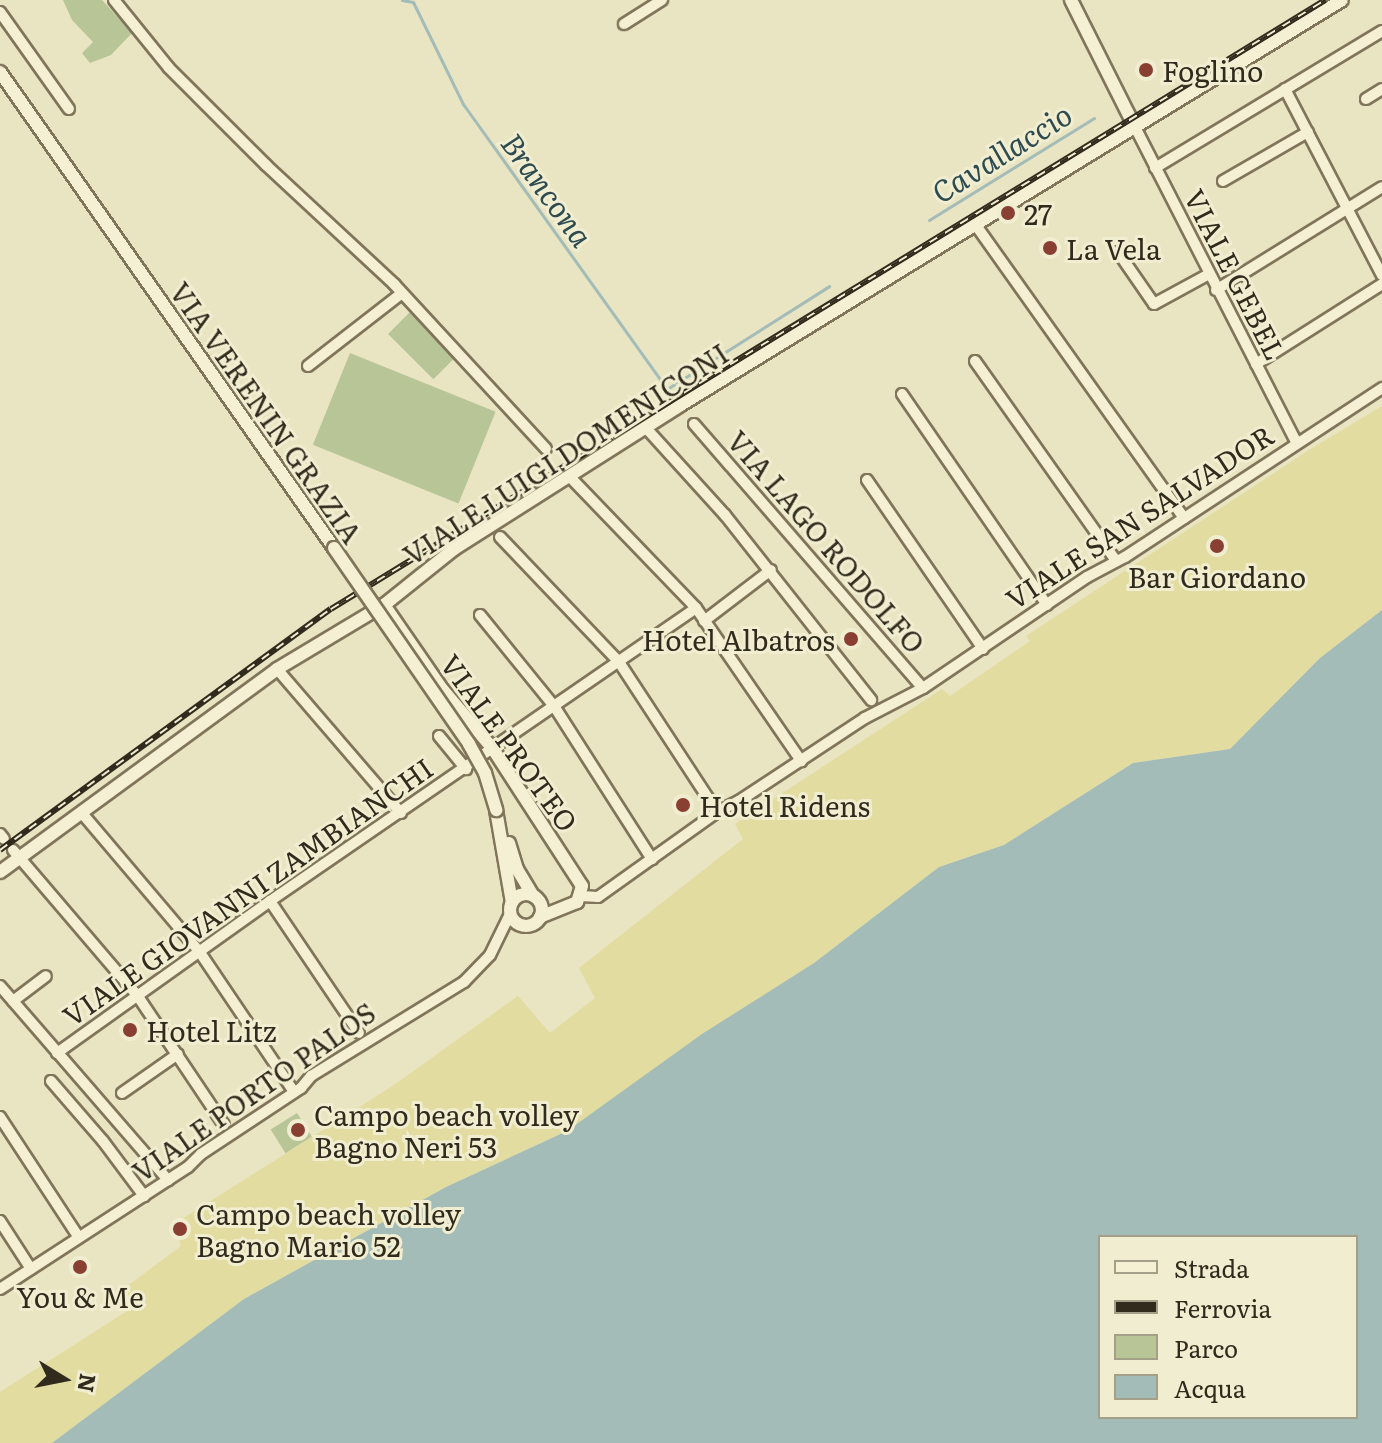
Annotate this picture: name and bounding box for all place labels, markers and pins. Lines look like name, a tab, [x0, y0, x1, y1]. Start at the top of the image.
place label: Foglino	[1162, 53, 1263, 87]
marker: Foglino	[1137, 61, 1155, 79]
place label: 27	[1024, 196, 1052, 230]
marker: 27	[999, 204, 1017, 222]
place label: La Vela	[1066, 231, 1161, 265]
marker: La Vela	[1041, 239, 1059, 257]
marker: Bar Giordano	[1208, 537, 1226, 555]
place label: Bar Giordano	[1128, 559, 1306, 593]
place label: Hotel Albatros	[642, 622, 835, 656]
marker: Hotel Albatros	[842, 630, 860, 648]
place label: Hotel Ridens	[699, 788, 870, 822]
marker: Hotel Ridens	[674, 796, 692, 814]
place label: Hotel Litz	[146, 1013, 277, 1047]
marker: Hotel Litz	[121, 1021, 139, 1039]
place label: Campo beach volley Bagno Neri 53	[314, 1097, 579, 1163]
marker: Campo beach volley Bagno Neri 53	[289, 1121, 307, 1139]
place label: Campo beach volley Bagno Mario 52	[196, 1196, 461, 1262]
marker: Campo beach volley Bagno Mario 52	[171, 1220, 189, 1238]
marker: You & Me	[71, 1258, 89, 1276]
place label: You & Me	[16, 1279, 144, 1313]

